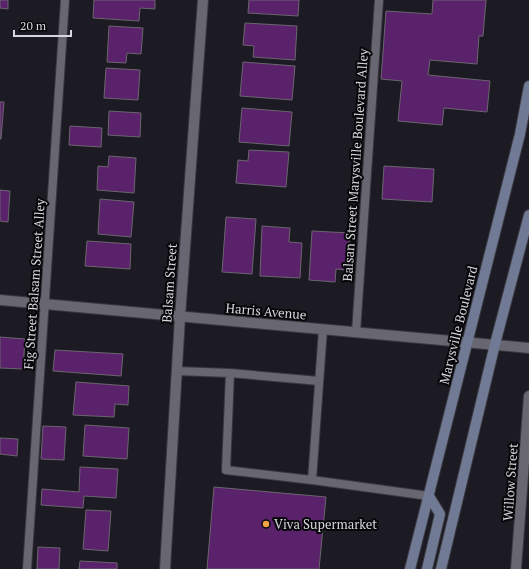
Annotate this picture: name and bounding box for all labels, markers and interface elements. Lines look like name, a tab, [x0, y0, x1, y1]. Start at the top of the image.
scale bar	[14, 12, 71, 38]
text: 20 m	[20, 18, 47, 33]
street label: Balsan Street Marysville Boulevard Alley	[338, 48, 372, 282]
street label: Fig Street Balsam Street Alley	[19, 198, 49, 370]
street label: Balsam Street	[157, 242, 181, 323]
street label: Marysville Boulevard	[435, 264, 481, 386]
street label: Harris Avenue	[225, 299, 307, 323]
street label: Willow Street	[498, 442, 522, 522]
place label: Viva Supermarket	[274, 515, 377, 533]
marker: Viva Supermarket	[261, 519, 271, 529]

